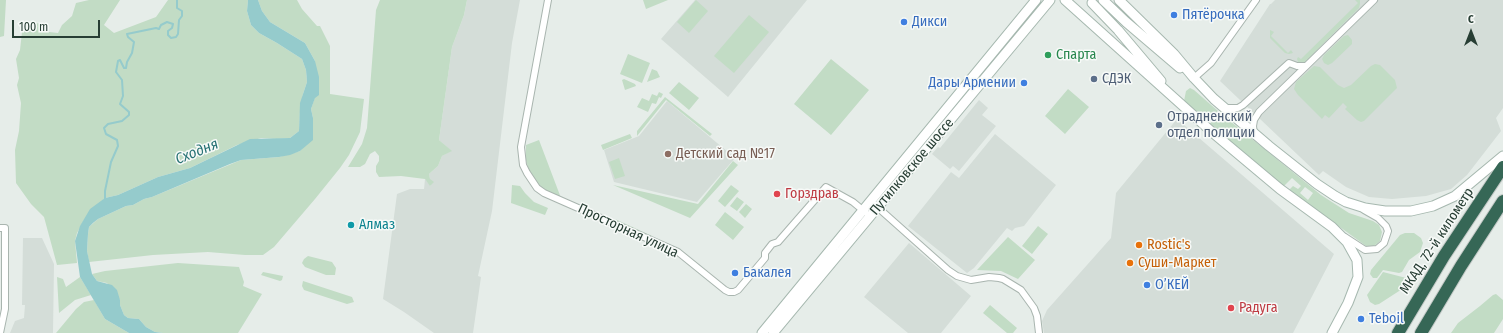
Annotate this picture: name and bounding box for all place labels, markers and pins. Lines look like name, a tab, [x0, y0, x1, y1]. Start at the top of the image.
place label: Пятёрочка	[1182, 7, 1245, 23]
marker: Пятёрочка	[1169, 10, 1179, 20]
place label: Дикси	[912, 14, 947, 30]
marker: Дикси	[899, 17, 909, 27]
place label: Спарта	[1056, 47, 1096, 63]
marker: Спарта	[1043, 50, 1053, 60]
place label: СДЭК	[1102, 71, 1131, 87]
marker: СДЭК	[1089, 74, 1099, 84]
place label: Дары Армении	[929, 75, 1016, 91]
marker: Дары Армении	[1019, 78, 1029, 88]
place label: Отрадненский отдел полиции	[1167, 109, 1255, 142]
marker: Отрадненский отдел полиции	[1154, 120, 1164, 130]
place label: Детский сад №17	[676, 146, 775, 162]
marker: Детский сад №17	[663, 149, 673, 159]
place label: Горздрав	[785, 186, 839, 202]
marker: Горздрав	[772, 189, 782, 199]
place label: Алмаз	[359, 217, 395, 233]
marker: Алмаз	[346, 220, 356, 230]
place label: Rostic's	[1147, 237, 1191, 253]
marker: Rostic's	[1134, 240, 1144, 250]
place label: Суши-Маркет	[1138, 255, 1216, 271]
marker: Суши-Маркет	[1125, 258, 1135, 268]
place label: Бакалея	[743, 265, 791, 281]
marker: Бакалея	[730, 268, 740, 278]
place label: О’КЕЙ	[1155, 277, 1189, 293]
marker: О’КЕЙ	[1142, 280, 1152, 290]
place label: Радуга	[1239, 300, 1278, 316]
marker: Радуга	[1226, 303, 1236, 313]
place label: Teboil	[1369, 311, 1404, 327]
marker: Teboil	[1356, 314, 1366, 324]

